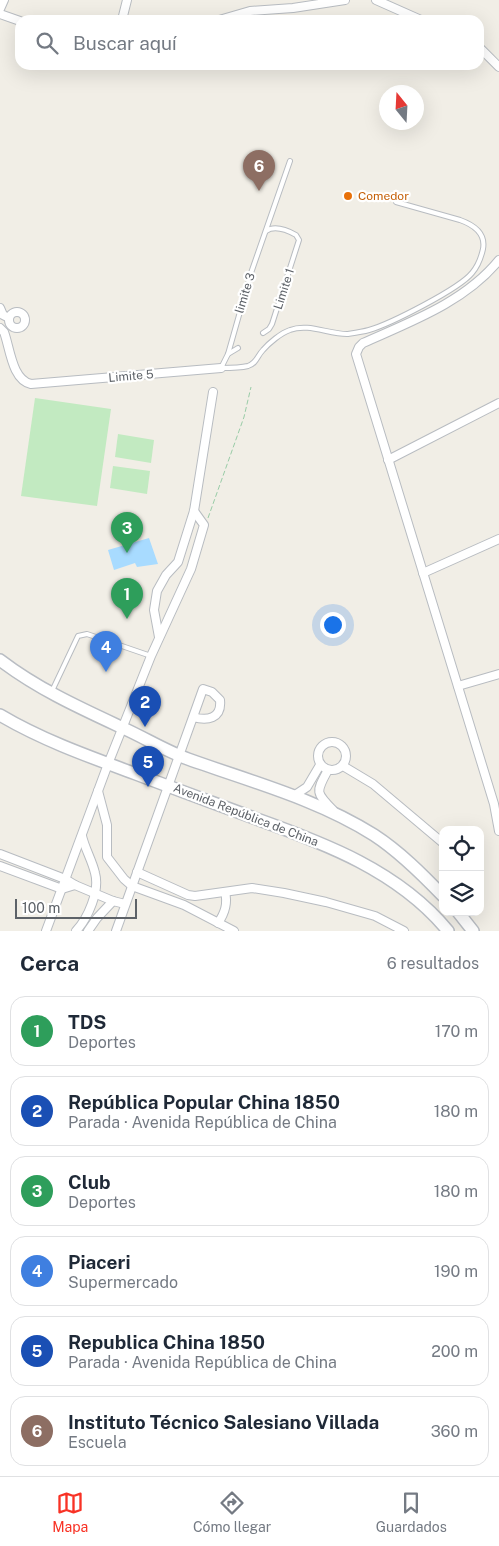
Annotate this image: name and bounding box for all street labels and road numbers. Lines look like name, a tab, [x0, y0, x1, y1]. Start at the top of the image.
street label: Limite 1	[271, 267, 297, 311]
street label: limite 3	[232, 271, 258, 315]
street label: Limite 5	[108, 367, 154, 385]
street label: Avenida República de China	[172, 781, 320, 849]

